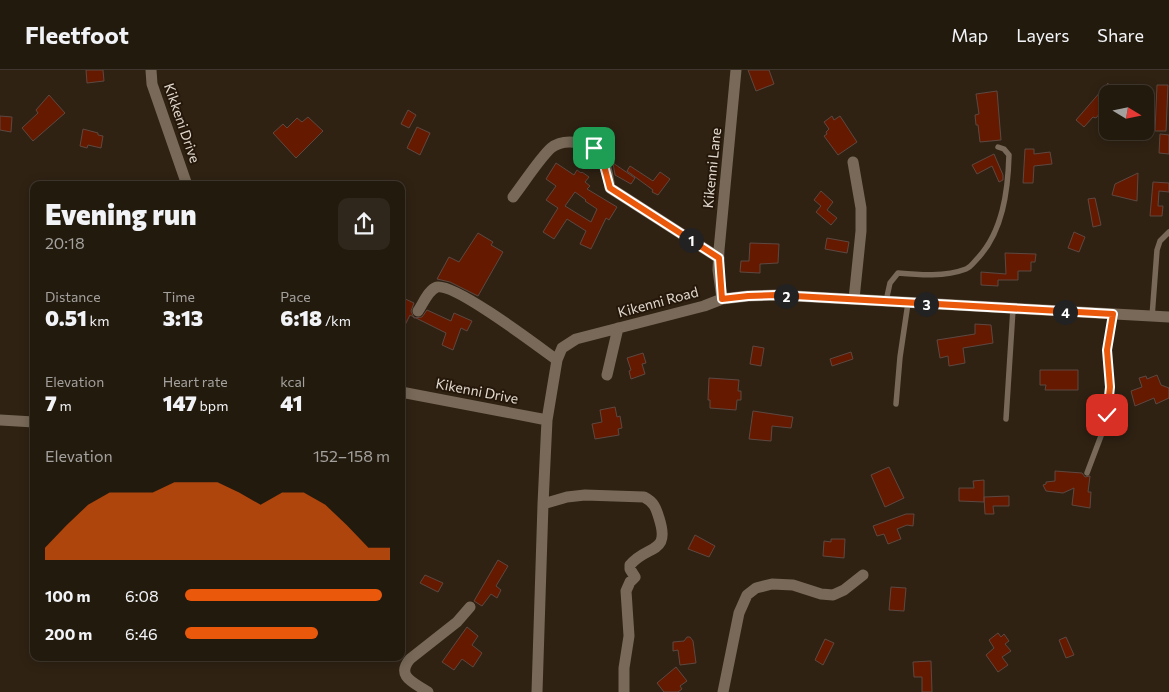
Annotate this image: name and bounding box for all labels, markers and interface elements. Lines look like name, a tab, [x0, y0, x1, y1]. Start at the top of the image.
text: Fleetfoot	[25, 20, 129, 49]
text: Map	[951, 24, 988, 46]
text: Layers	[1016, 24, 1069, 46]
text: Share	[1097, 24, 1144, 46]
street label: Kikkeni Drive	[161, 81, 204, 165]
north arrow	[1099, 85, 1154, 140]
map controls	[1099, 85, 1154, 140]
pin	[573, 127, 615, 169]
street label: Kikenni Lane	[699, 127, 724, 209]
icon: arrive	[580, 134, 608, 162]
text: Evening run	[45, 197, 197, 231]
button: share	[338, 198, 390, 250]
pin: 1	[678, 228, 704, 252]
text: 1	[688, 232, 695, 249]
text: 20:18	[45, 233, 85, 252]
street label: Kikenni Road	[616, 283, 700, 320]
pin: 2	[774, 284, 798, 308]
text: Distance	[45, 288, 101, 305]
text: Time	[163, 288, 195, 305]
text: Pace	[280, 288, 311, 305]
text: 2	[783, 288, 790, 305]
pin: 3	[914, 292, 938, 316]
text: 3	[922, 296, 931, 313]
pin: 4	[1052, 300, 1078, 324]
text: 4	[1061, 304, 1070, 321]
text: 0.51	[45, 305, 87, 330]
text: 3:13	[163, 305, 203, 330]
text: 6:18	[280, 305, 322, 330]
text: km	[87, 312, 109, 329]
text: /km	[322, 312, 351, 329]
text: Elevation	[45, 373, 104, 390]
text: Heart rate	[163, 373, 228, 390]
text: kcal	[280, 373, 305, 390]
street label: Kikenni Drive	[434, 374, 520, 407]
text: 7	[45, 390, 57, 415]
text: 147	[163, 390, 197, 415]
text: 41	[280, 390, 303, 415]
pin	[1086, 394, 1128, 436]
text: m	[57, 397, 72, 414]
text: bpm	[197, 397, 228, 414]
icon: check	[1093, 401, 1121, 429]
text: Elevation	[45, 446, 113, 465]
text: 152–158 m	[313, 446, 390, 465]
text: 100 m	[45, 586, 91, 605]
text: 6:08	[125, 586, 159, 605]
text: 200 m	[45, 624, 92, 643]
text: 6:46	[125, 624, 158, 643]

